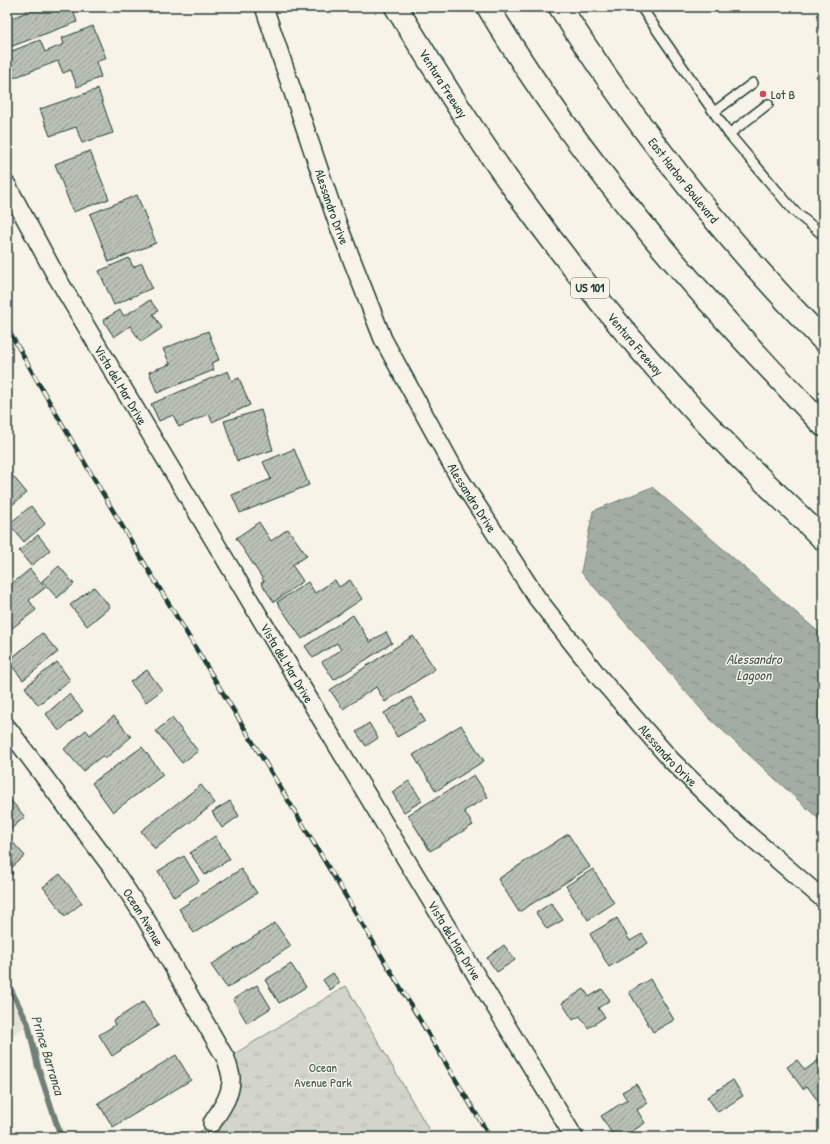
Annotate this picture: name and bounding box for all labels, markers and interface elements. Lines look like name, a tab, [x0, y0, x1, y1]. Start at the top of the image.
street label: Ventura Freeway	[415, 45, 472, 122]
place label: Lot B	[771, 85, 796, 103]
marker: Lot B	[758, 89, 768, 99]
street label: East Harbor Boulevard	[644, 134, 723, 227]
street label: Alessandro Drive	[311, 167, 354, 247]
road number: US 101	[571, 278, 609, 298]
street label: Ventura Freeway	[604, 308, 668, 380]
street label: Vista del Mar Drive	[90, 341, 152, 428]
street label: Alessandro Drive	[444, 460, 501, 536]
street label: Vista del Mar Drive	[256, 620, 318, 706]
water label: Alessandro Lagoon	[726, 649, 783, 685]
street label: Alessandro Drive	[635, 720, 701, 790]
street label: Ocean Avenue	[119, 885, 168, 949]
street label: Vista del Mar Drive	[424, 897, 486, 983]
water label: Prince Barranca	[27, 1013, 70, 1098]
park label: Ocean Avenue Park	[294, 1058, 352, 1091]

